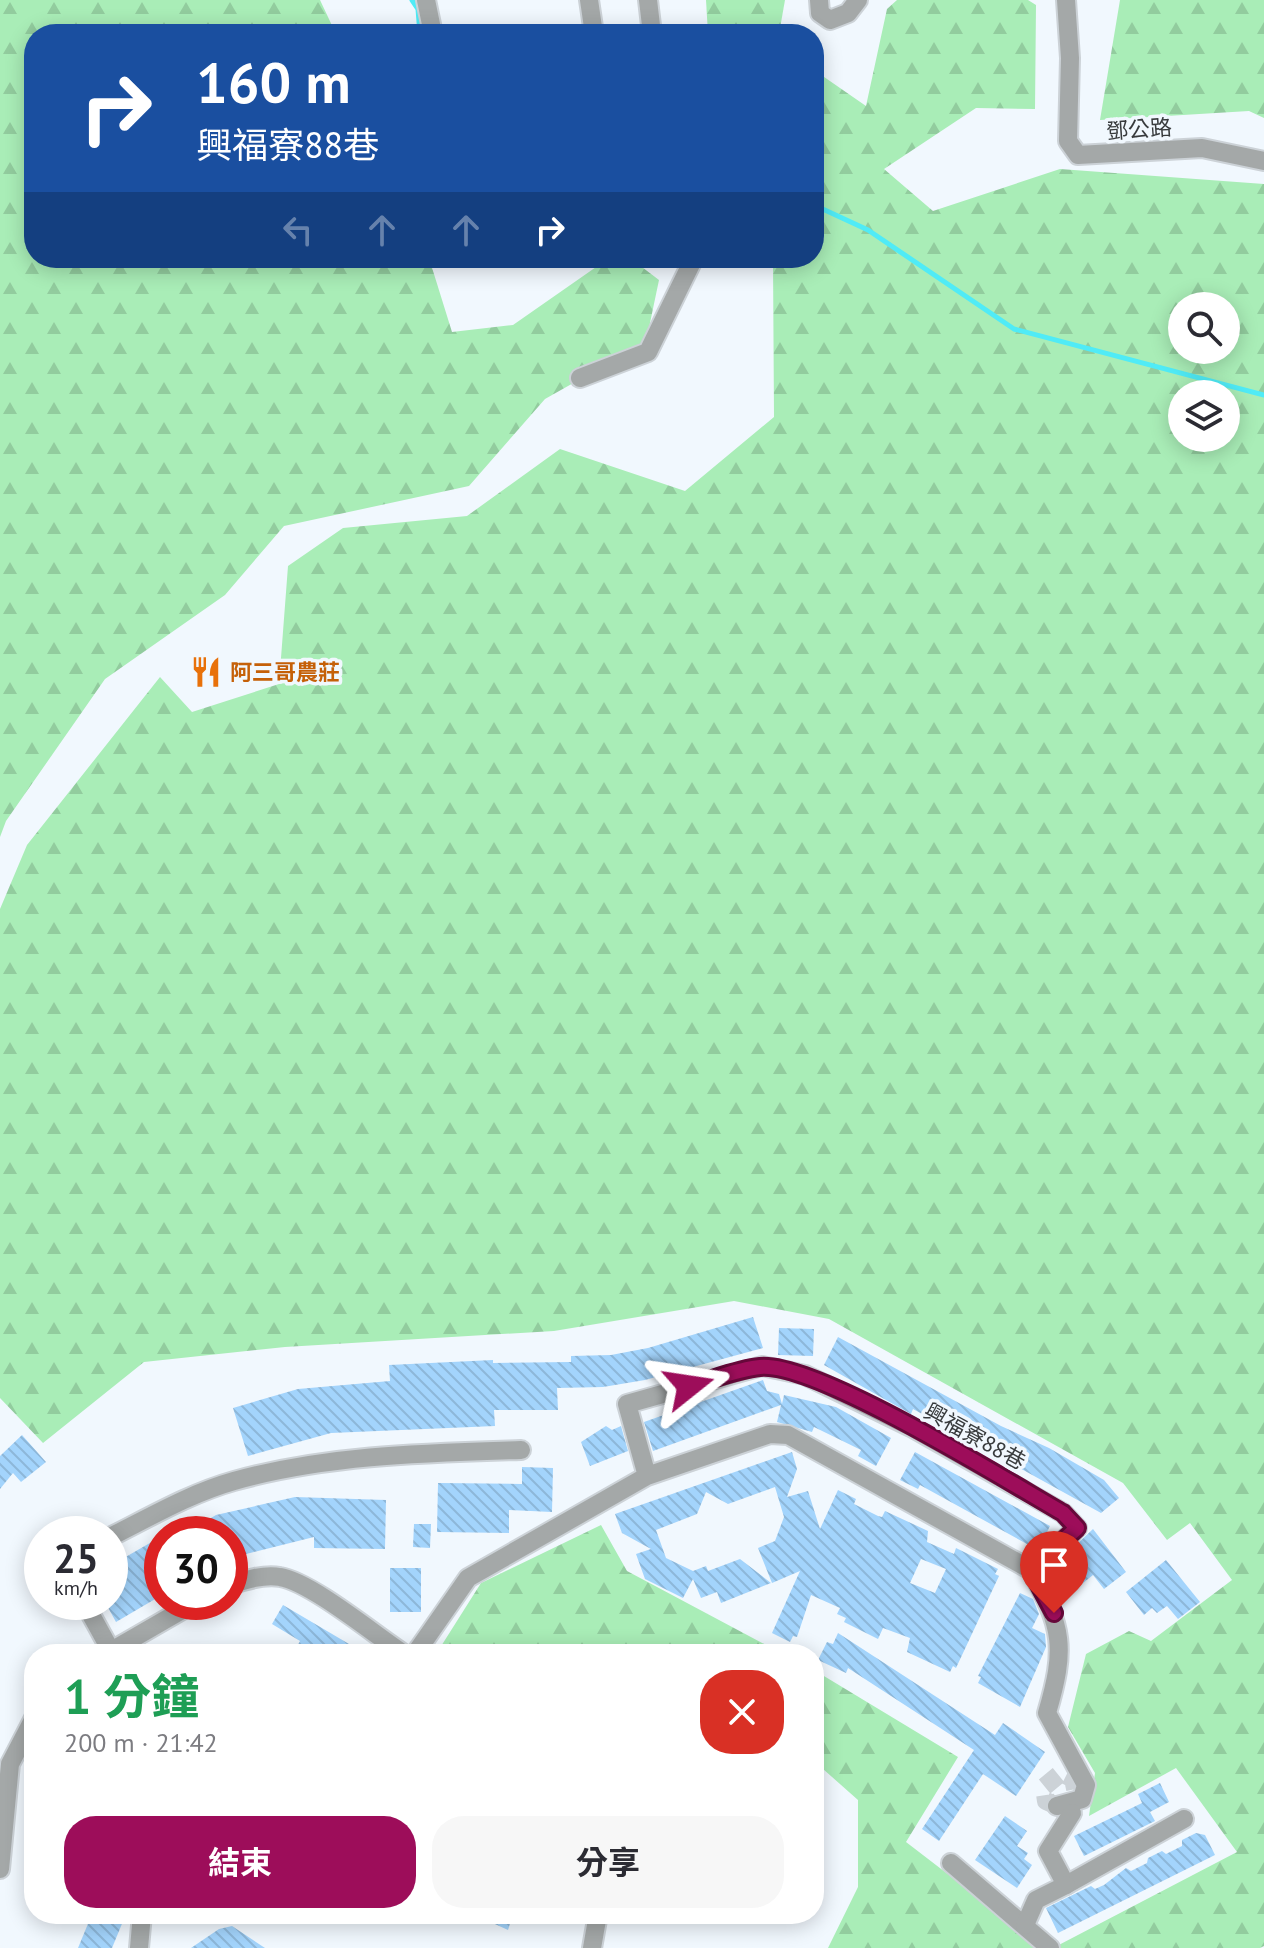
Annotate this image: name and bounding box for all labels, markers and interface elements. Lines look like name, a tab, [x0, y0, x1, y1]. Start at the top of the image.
text: 160 m	[196, 46, 351, 118]
icon: right	[64, 56, 168, 160]
street label: 鄧公路	[1105, 113, 1173, 145]
text: 興福寮88巷	[196, 121, 379, 168]
icon: left	[276, 208, 320, 252]
icon: ahead	[360, 208, 404, 252]
icon: ahead	[444, 208, 488, 252]
icon: right	[528, 208, 572, 252]
map controls	[1168, 292, 1240, 452]
button: search	[1168, 292, 1240, 364]
button: layers	[1168, 380, 1240, 452]
restaurant icon: 阿三哥農莊	[189, 655, 223, 689]
place label: 阿三哥農莊	[230, 658, 340, 686]
position arrow	[647, 1344, 731, 1428]
street label: 興福寮88巷	[919, 1397, 1031, 1475]
speed limit sign: 30	[144, 1516, 248, 1620]
pin	[1020, 1531, 1088, 1613]
text: 25	[53, 1532, 99, 1584]
icon: arrive	[1032, 1543, 1076, 1587]
text: km/h	[54, 1575, 98, 1601]
text: 1 分鐘	[64, 1665, 199, 1727]
button: close	[700, 1670, 784, 1754]
text: 200 m · 21:42	[64, 1726, 218, 1759]
button: 結束	[64, 1816, 416, 1908]
button: 分享	[432, 1816, 784, 1908]

